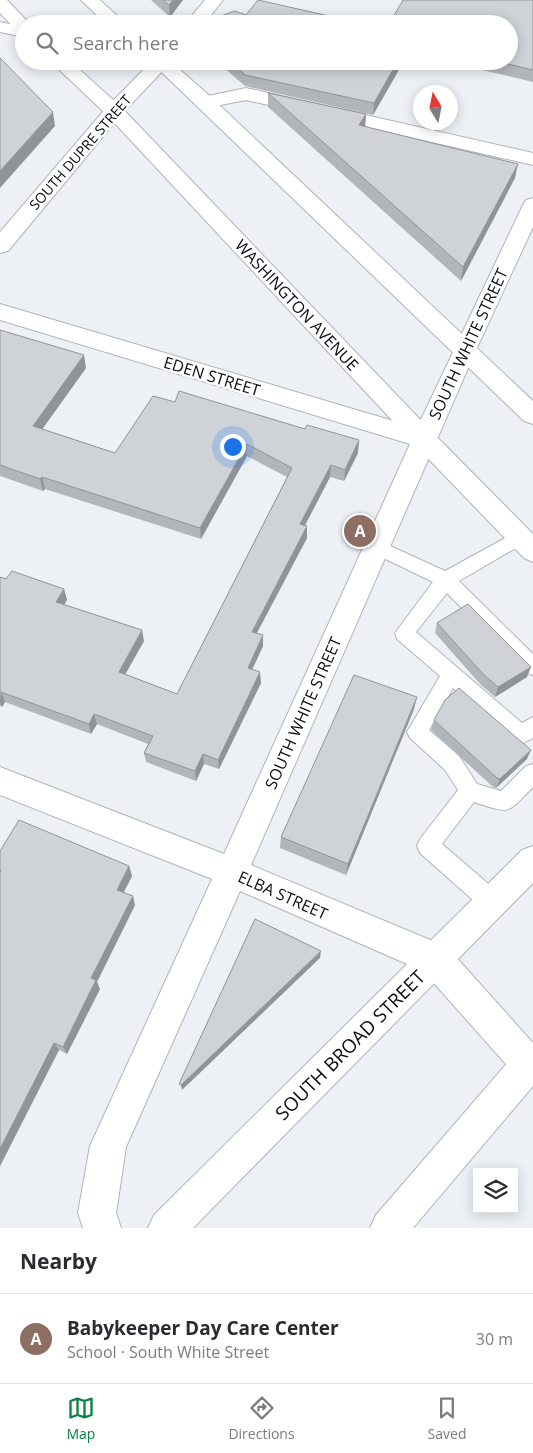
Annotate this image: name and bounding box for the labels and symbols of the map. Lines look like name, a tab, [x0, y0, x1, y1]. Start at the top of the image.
north arrow	[413, 85, 458, 130]
street label: SOUTH DUPRE STREET	[25, 90, 135, 214]
street label: WASHINGTON AVENUE	[230, 235, 364, 375]
street label: SOUTH WHITE STREET	[423, 265, 513, 423]
street label: EDEN STREET	[161, 351, 263, 401]
your location	[220, 434, 246, 460]
pin: A	[344, 512, 376, 550]
street label: SOUTH WHITE STREET	[259, 633, 347, 793]
street label: ELBA STREET	[235, 865, 331, 925]
street label: SOUTH BROAD STREET	[269, 964, 431, 1126]

